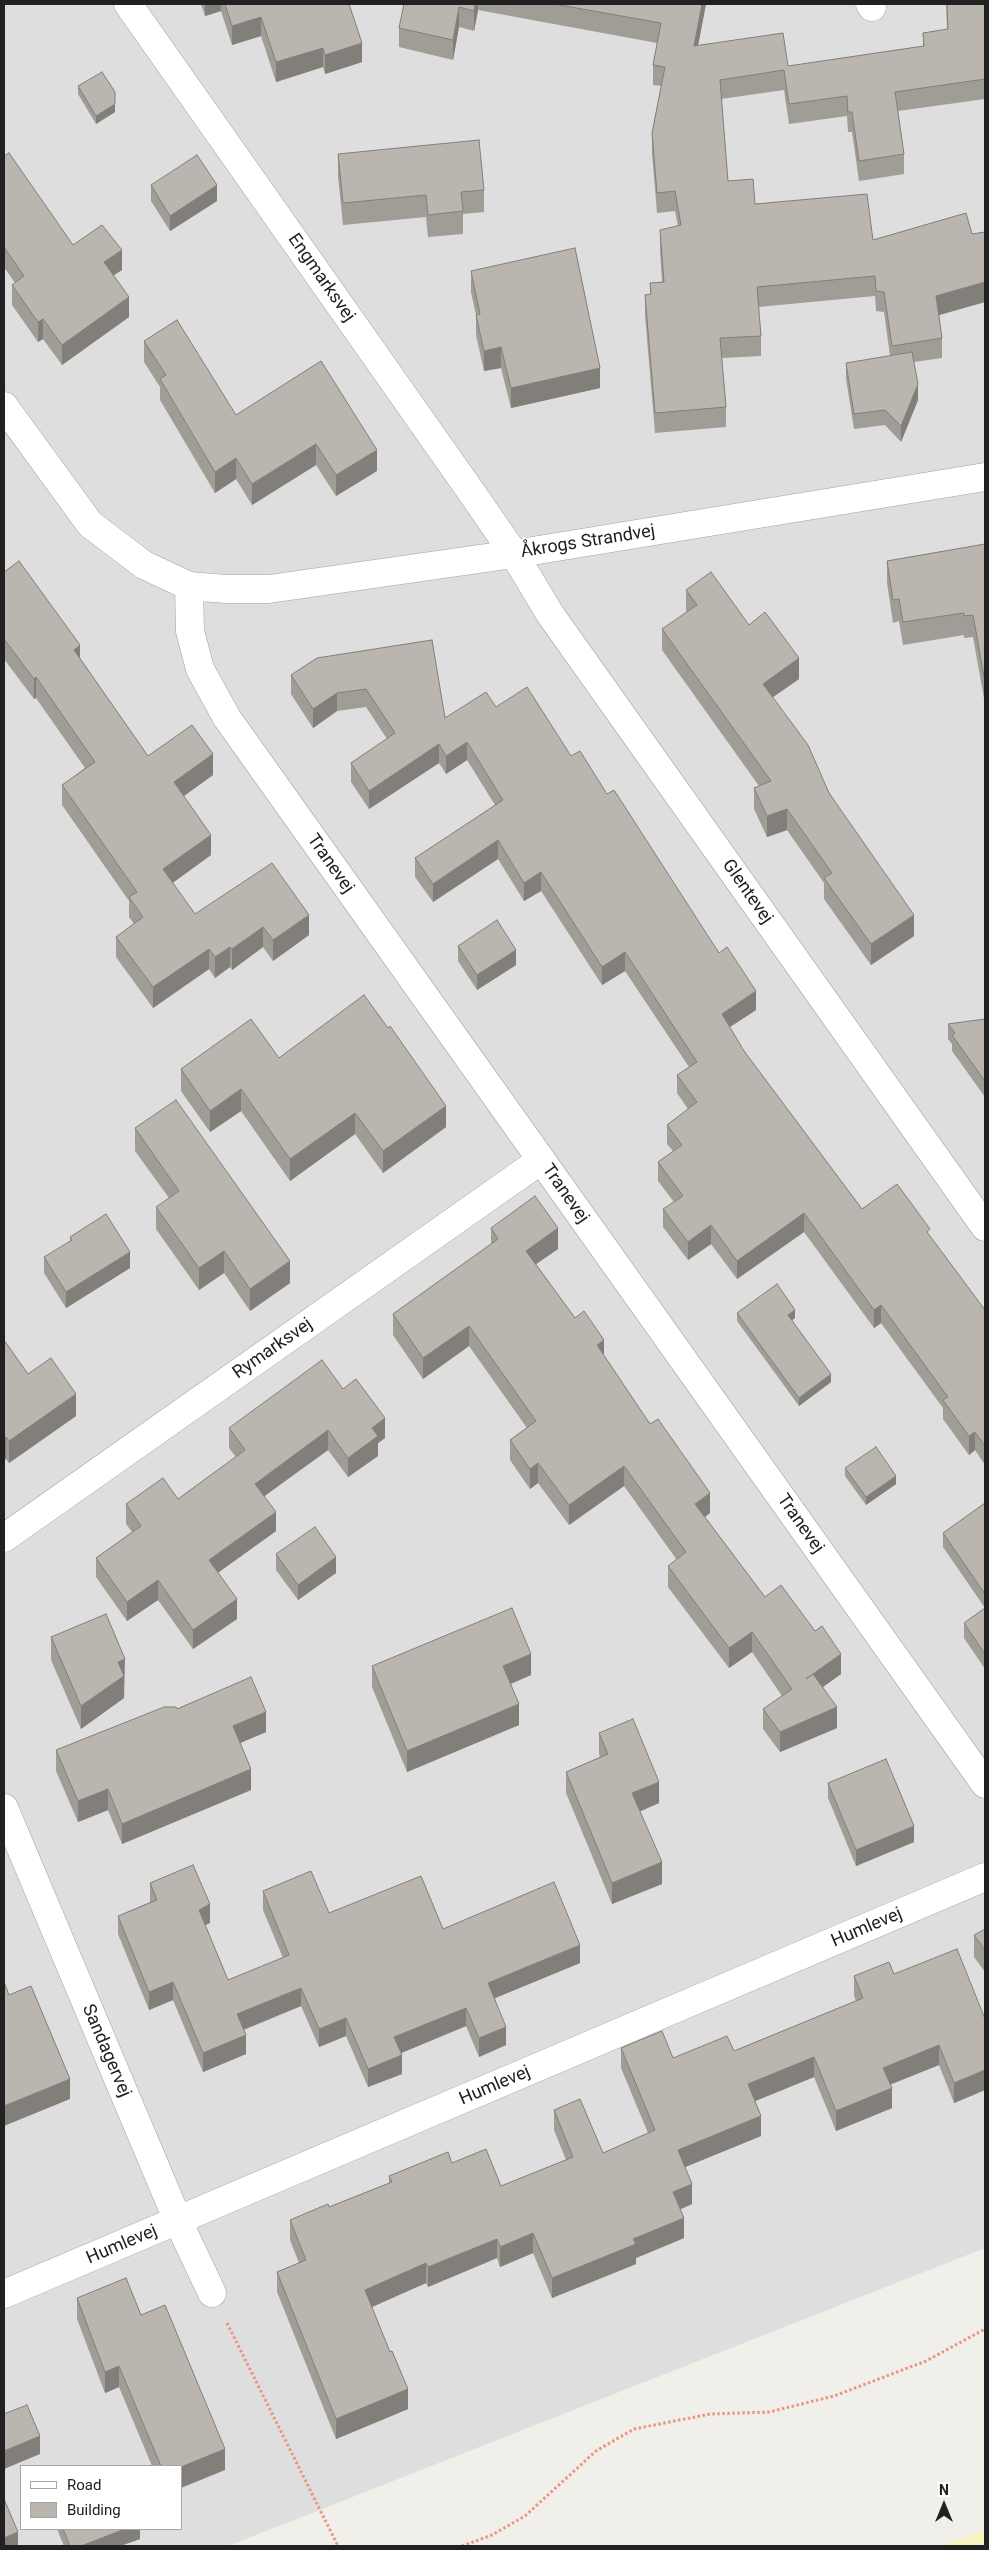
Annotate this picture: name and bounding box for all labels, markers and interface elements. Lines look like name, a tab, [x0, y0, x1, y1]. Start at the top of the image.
street label: Engmarksvej	[283, 230, 359, 326]
street label: Åkrogs Strandvej	[519, 521, 657, 563]
street label: Tranevej	[302, 830, 358, 898]
street label: Glentevej	[717, 856, 777, 928]
street label: Tranevej	[537, 1160, 593, 1228]
street label: Rymarksvej	[229, 1314, 317, 1384]
street label: Tranevej	[772, 1490, 828, 1558]
street label: Humlevej	[828, 1903, 906, 1953]
street label: Sandagervej	[77, 2001, 135, 2101]
street label: Humlevej	[456, 2061, 534, 2111]
street label: Humlevej	[83, 2220, 161, 2270]
legend	[20, 2465, 182, 2530]
text: Road	[67, 2476, 101, 2494]
north arrow	[919, 2480, 969, 2530]
text: N	[939, 2482, 949, 2498]
text: Building	[67, 2501, 121, 2519]

